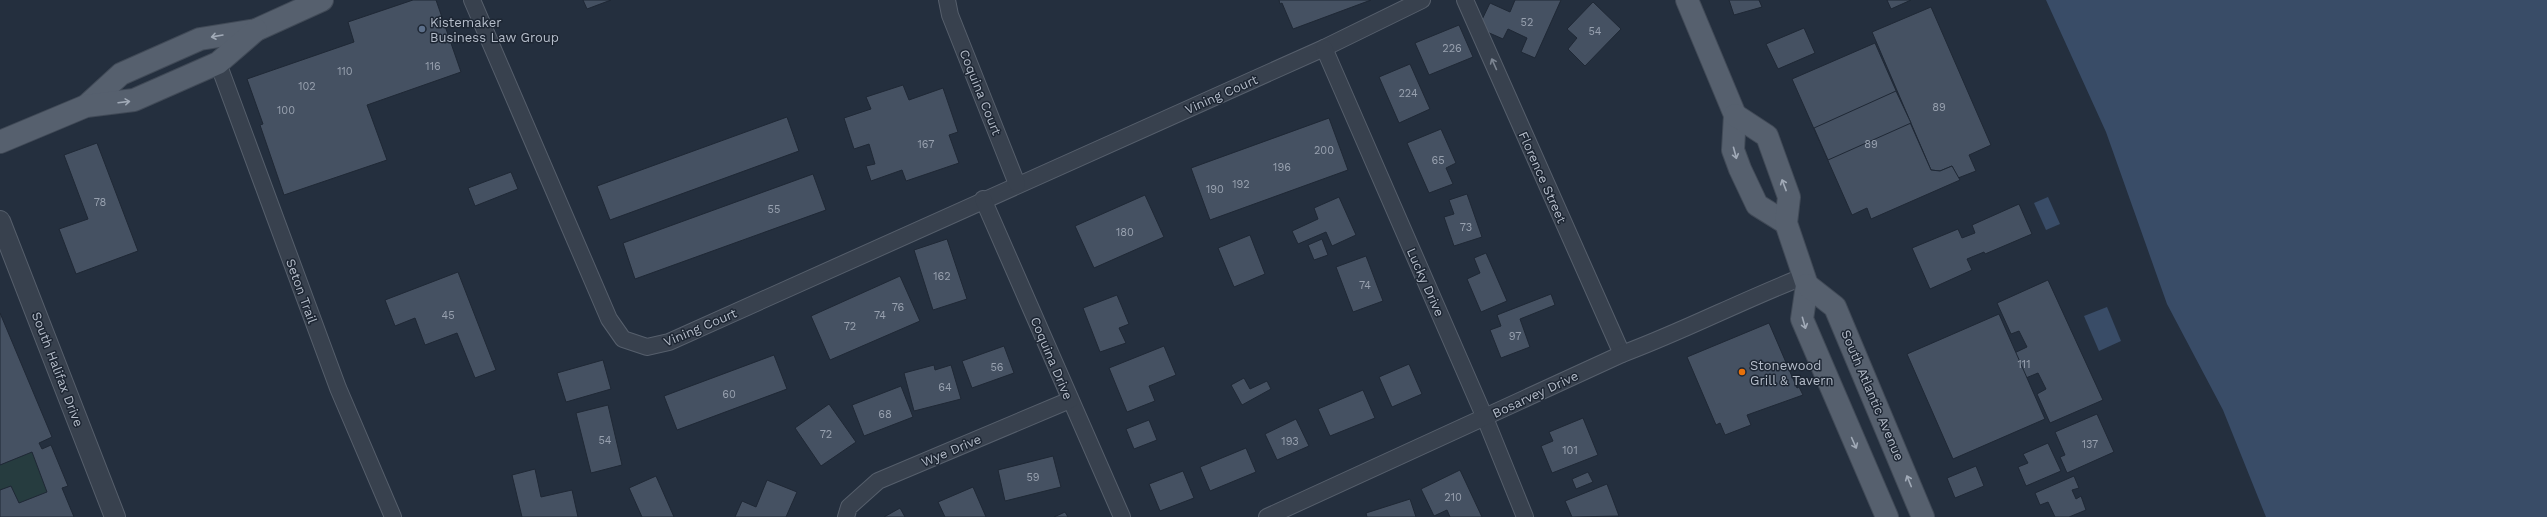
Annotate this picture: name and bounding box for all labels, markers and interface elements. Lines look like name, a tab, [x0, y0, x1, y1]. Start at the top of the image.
place label: Kistemaker Business Law Group	[430, 15, 559, 45]
house number: 52	[1521, 16, 1533, 29]
marker: Kistemaker Business Law Group	[417, 24, 427, 34]
house number: 54	[1588, 25, 1602, 38]
one-way arrow	[211, 33, 224, 41]
house number: 226	[1442, 42, 1462, 55]
street label: Coquina Court	[957, 47, 1005, 138]
one-way arrow	[1490, 59, 1497, 71]
house number: 116	[425, 60, 441, 73]
house number: 110	[337, 65, 353, 78]
street label: Vining Court	[1183, 72, 1260, 117]
house number: 102	[298, 80, 316, 93]
house number: 224	[1398, 87, 1418, 100]
one-way arrow	[117, 98, 130, 105]
house number: 89	[1932, 101, 1946, 114]
house number: 100	[277, 104, 295, 117]
street label: Florence Street	[1516, 129, 1570, 226]
house number: 167	[917, 138, 935, 151]
house number: 89	[1864, 138, 1878, 151]
house number: 200	[1314, 144, 1334, 157]
one-way arrow	[1732, 146, 1739, 159]
house number: 65	[1431, 154, 1445, 167]
house number: 196	[1273, 161, 1291, 174]
house number: 192	[1232, 178, 1250, 191]
one-way arrow	[1780, 179, 1788, 191]
house number: 190	[1206, 183, 1224, 196]
house number: 78	[94, 196, 107, 209]
house number: 55	[768, 203, 780, 216]
house number: 73	[1460, 221, 1472, 234]
house number: 180	[1116, 226, 1134, 239]
street label: Lucky Drive	[1404, 246, 1447, 319]
street label: Seton Trail	[283, 257, 320, 326]
house number: 162	[933, 270, 951, 283]
house number: 74	[1359, 279, 1371, 292]
house number: 76	[892, 301, 905, 314]
street label: Vining Court	[661, 305, 739, 350]
house number: 45	[441, 309, 455, 322]
house number: 74	[874, 309, 886, 322]
street label: South Halifax Drive	[29, 310, 86, 429]
street label: Coquina Drive	[1027, 315, 1076, 402]
one-way arrow	[1801, 316, 1809, 329]
house number: 72	[844, 320, 856, 333]
street label: South Atlantic Avenue	[1838, 328, 1907, 463]
house number: 97	[1509, 330, 1521, 343]
place label: Stonewood Grill & Tavern	[1750, 358, 1834, 388]
house number: 111	[2018, 358, 2030, 371]
house number: 56	[990, 361, 1004, 374]
marker: Stonewood Grill & Tavern	[1737, 367, 1747, 377]
street label: Bosarvey Drive	[1490, 368, 1580, 421]
house number: 64	[938, 381, 952, 394]
house number: 60	[722, 388, 736, 401]
house number: 68	[878, 408, 892, 421]
house number: 72	[820, 428, 832, 441]
street label: Wye Drive	[919, 431, 983, 470]
house number: 54	[598, 434, 612, 447]
house number: 193	[1281, 435, 1299, 448]
one-way arrow	[1851, 436, 1859, 448]
house number: 137	[2082, 438, 2098, 451]
house number: 101	[1562, 444, 1578, 457]
house number: 59	[1026, 471, 1040, 484]
one-way arrow	[1905, 475, 1912, 487]
house number: 210	[1444, 491, 1462, 504]

